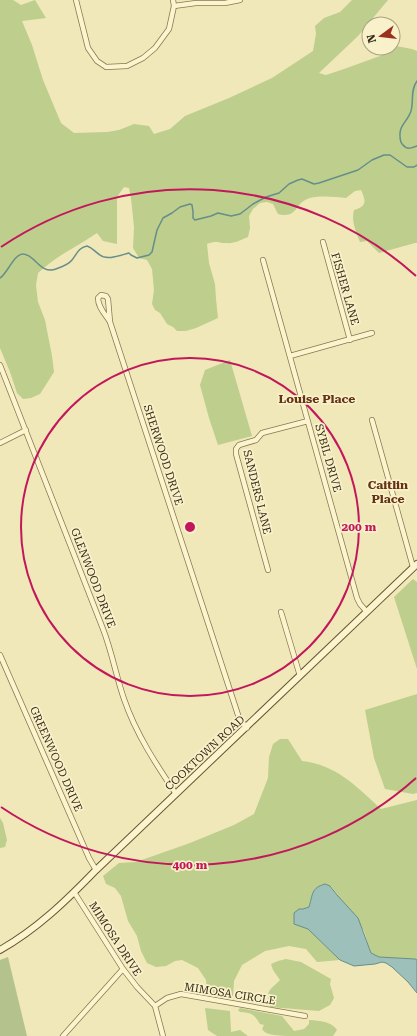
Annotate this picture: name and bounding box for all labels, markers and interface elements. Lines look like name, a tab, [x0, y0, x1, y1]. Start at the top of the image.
north arrow	[361, 16, 401, 56]
text: N	[364, 32, 379, 44]
street label: FISHER LANE	[328, 251, 362, 327]
district label: Louise Place	[279, 392, 355, 406]
street label: SHERWOOD DRIVE	[141, 403, 185, 507]
street label: SYBIL DRIVE	[312, 422, 344, 494]
street label: SANDERS LANE	[240, 448, 274, 536]
district label: Caitlin Place	[368, 478, 408, 506]
centre of rings	[183, 520, 197, 534]
text: 200 m	[342, 520, 377, 534]
street label: GLENWOOD DRIVE	[68, 526, 118, 630]
street label: GREENWOOD DRIVE	[27, 704, 85, 814]
street label: COOKTOWN ROAD	[163, 713, 247, 793]
text: 400 m	[173, 858, 208, 872]
street label: MIMOSA DRIVE	[86, 899, 144, 979]
street label: MIMOSA CIRCLE	[183, 980, 277, 1008]

